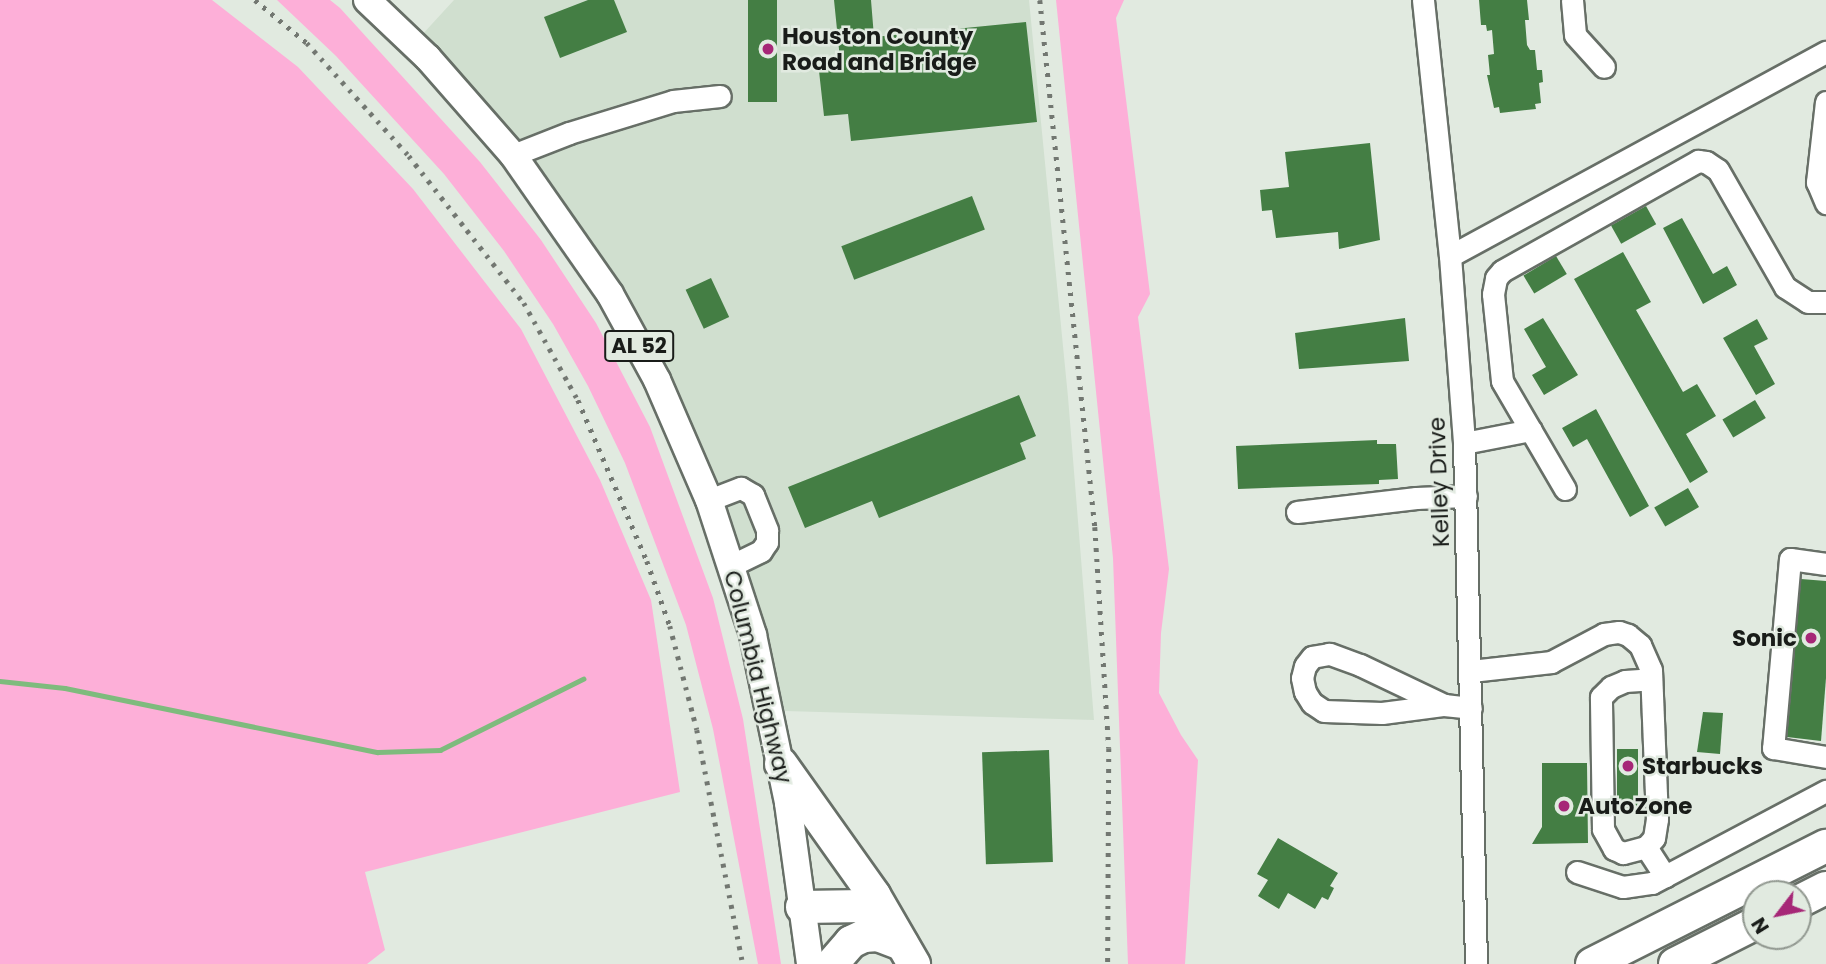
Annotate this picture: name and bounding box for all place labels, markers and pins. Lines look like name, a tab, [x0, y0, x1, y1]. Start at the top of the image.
place label: Houston County Road and Bridge	[782, 22, 977, 76]
marker: Houston County Road and Bridge	[760, 41, 776, 57]
place label: Sonic	[1732, 624, 1797, 652]
marker: Sonic	[1803, 630, 1819, 646]
place label: Starbucks	[1642, 752, 1763, 780]
marker: Starbucks	[1620, 758, 1636, 774]
place label: AutoZone	[1578, 792, 1692, 820]
marker: AutoZone	[1556, 798, 1572, 814]

